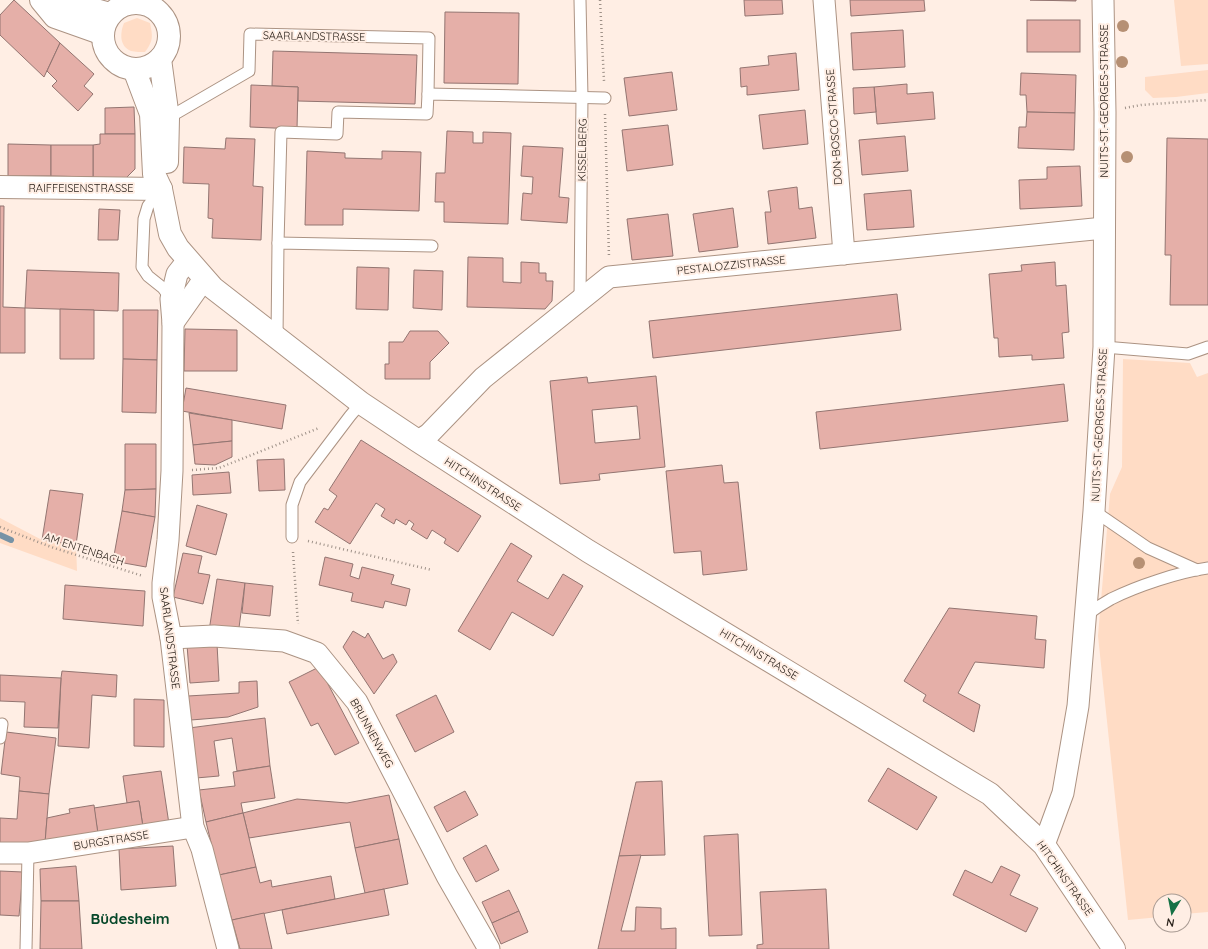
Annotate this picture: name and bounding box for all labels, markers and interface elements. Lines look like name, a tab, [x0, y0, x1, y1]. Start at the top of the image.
street label: NUITS-ST.-GEORGES-STRASSE	[1097, 24, 1111, 178]
street label: SAARLANDSTRASSE	[263, 28, 365, 44]
street label: DON-BOSCO-STRASSE	[823, 69, 845, 185]
street label: KISSELBERG	[574, 118, 590, 182]
street label: RAIFFEISENSTRASSE	[28, 181, 134, 195]
street label: PESTALOZZISTRASSE	[676, 252, 786, 278]
street label: NUITS-ST.-GEORGES-STRASSE	[1088, 348, 1110, 502]
street label: HITCHINSTRASSE	[442, 454, 524, 514]
street label: AM ENTENBACH	[42, 529, 126, 569]
street label: SAARLANDSTRASSE	[157, 586, 183, 690]
street label: HITCHINSTRASSE	[717, 625, 801, 683]
street label: BRUNNENWEG	[347, 696, 397, 770]
street label: BURGSTRASSE	[72, 827, 150, 853]
street label: HITCHINSTRASSE	[1034, 838, 1096, 918]
north arrow	[1152, 893, 1192, 933]
district label: Büdesheim	[90, 909, 170, 928]
text: N	[1165, 915, 1175, 930]

